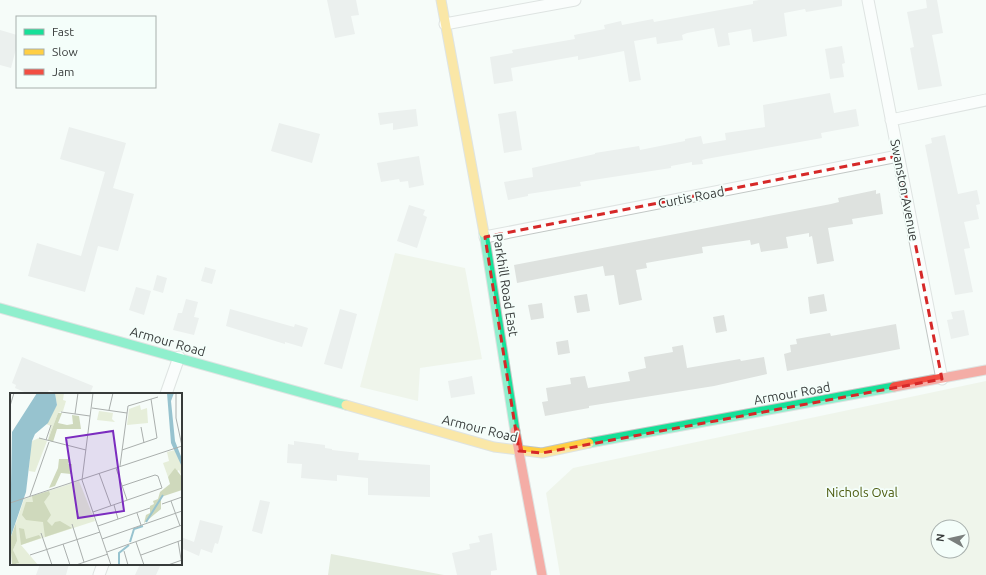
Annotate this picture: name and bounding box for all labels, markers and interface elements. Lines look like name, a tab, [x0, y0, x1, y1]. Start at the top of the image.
legend	[16, 16, 156, 88]
text: Fast	[52, 25, 74, 38]
text: Slow	[52, 45, 78, 58]
text: Jam	[52, 65, 74, 78]
street label: Swanston Avenue	[888, 138, 922, 242]
street label: Curtis Road	[657, 184, 725, 210]
street label: Parkhill Road East	[491, 233, 521, 337]
street label: Armour Road	[129, 324, 207, 358]
street label: Armour Road	[753, 379, 831, 407]
inset map	[10, 393, 182, 565]
street label: Armour Road	[441, 412, 519, 444]
park label: Nichols Oval	[826, 485, 899, 499]
north arrow	[930, 519, 970, 559]
text: N	[934, 533, 947, 543]

